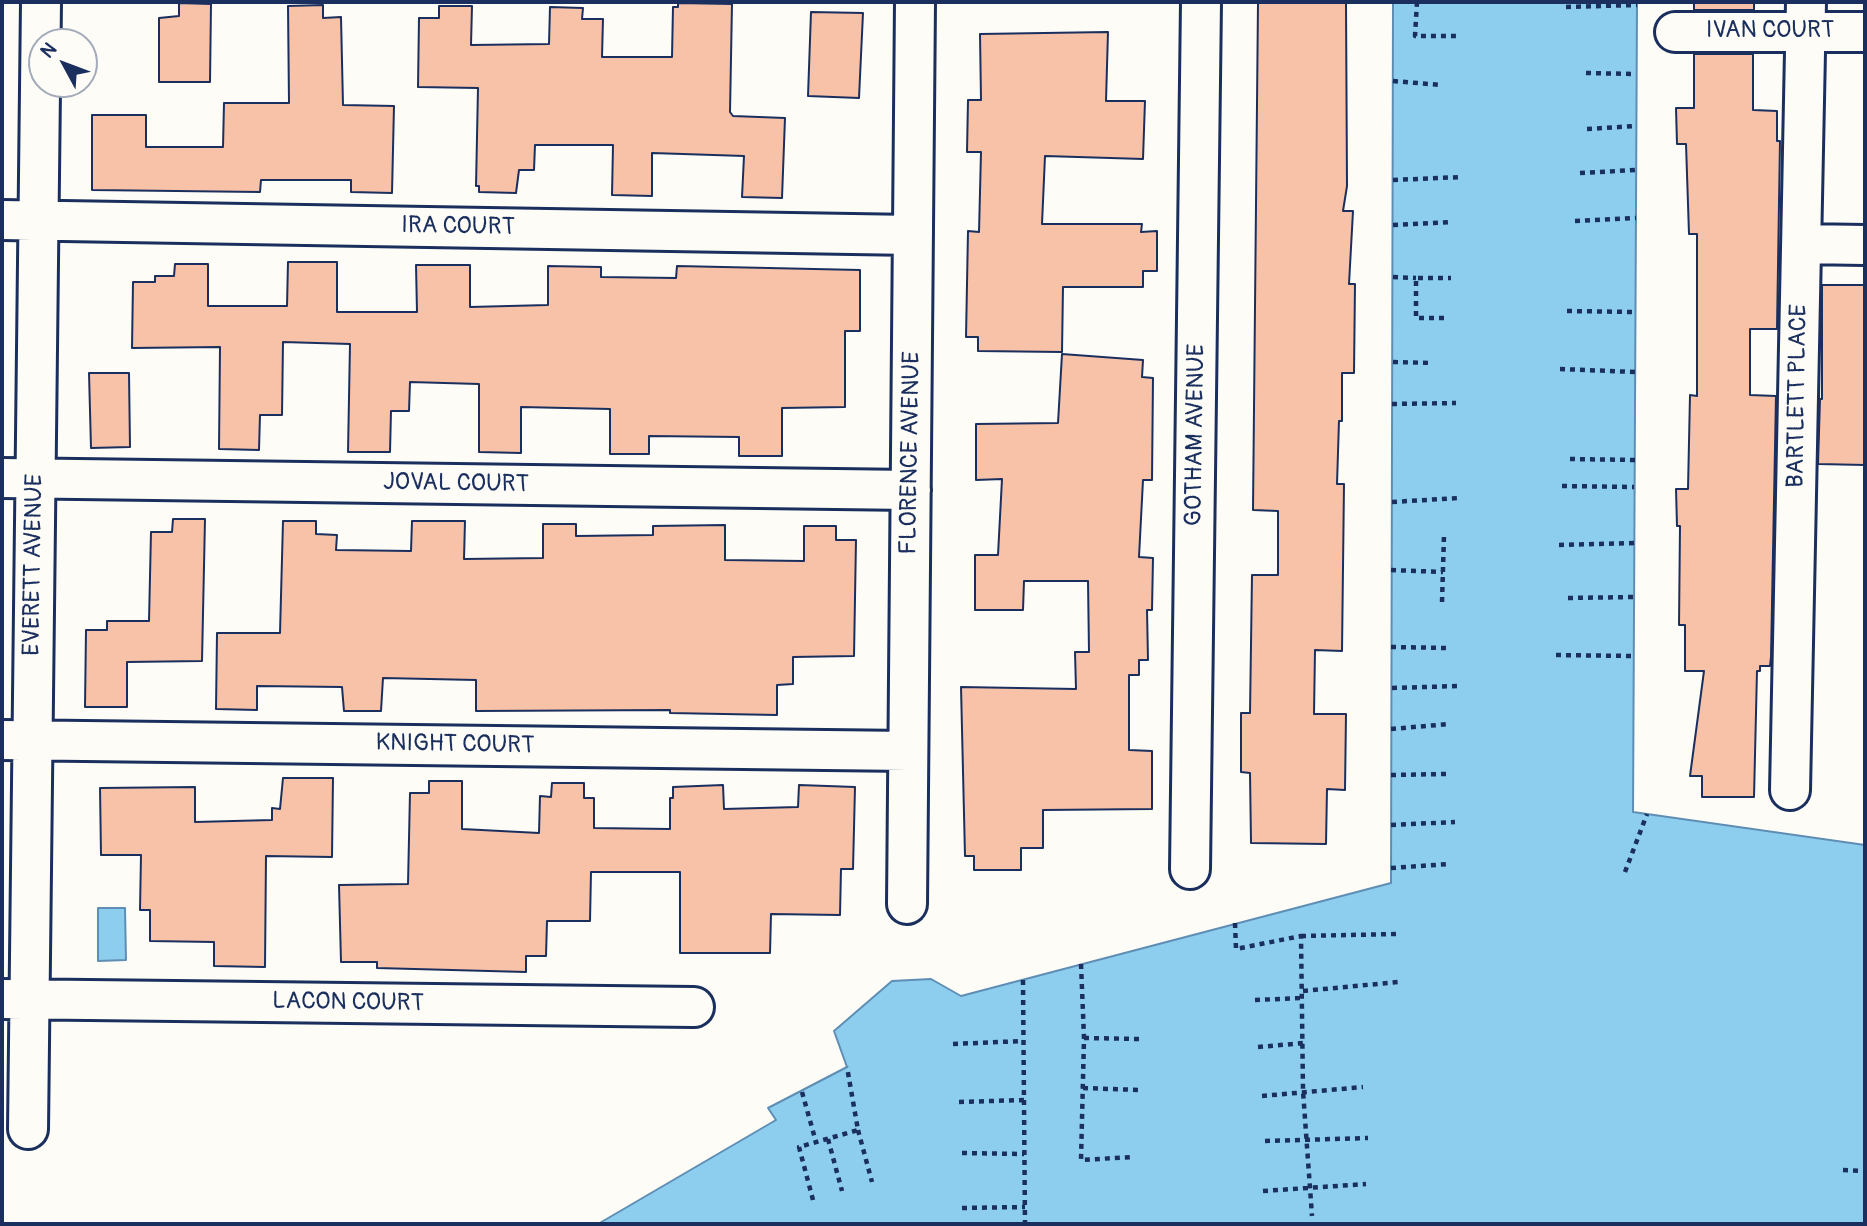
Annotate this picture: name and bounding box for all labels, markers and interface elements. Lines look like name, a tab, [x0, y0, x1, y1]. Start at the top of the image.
street label: IVAN COURT	[1706, 17, 1834, 45]
north arrow	[28, 28, 98, 98]
text: N	[35, 38, 62, 63]
street label: IRA COURT	[401, 212, 515, 242]
street label: BARTLETT PLACE	[1782, 304, 1814, 488]
street label: GOTHAM AVENUE	[1180, 344, 1212, 526]
street label: FLORENCE AVENUE	[895, 351, 927, 555]
street label: JOVAL COURT	[383, 468, 529, 500]
street label: EVERETT AVENUE	[18, 474, 50, 656]
street label: KNIGHT COURT	[375, 729, 535, 761]
street label: LACON COURT	[272, 987, 424, 1019]

